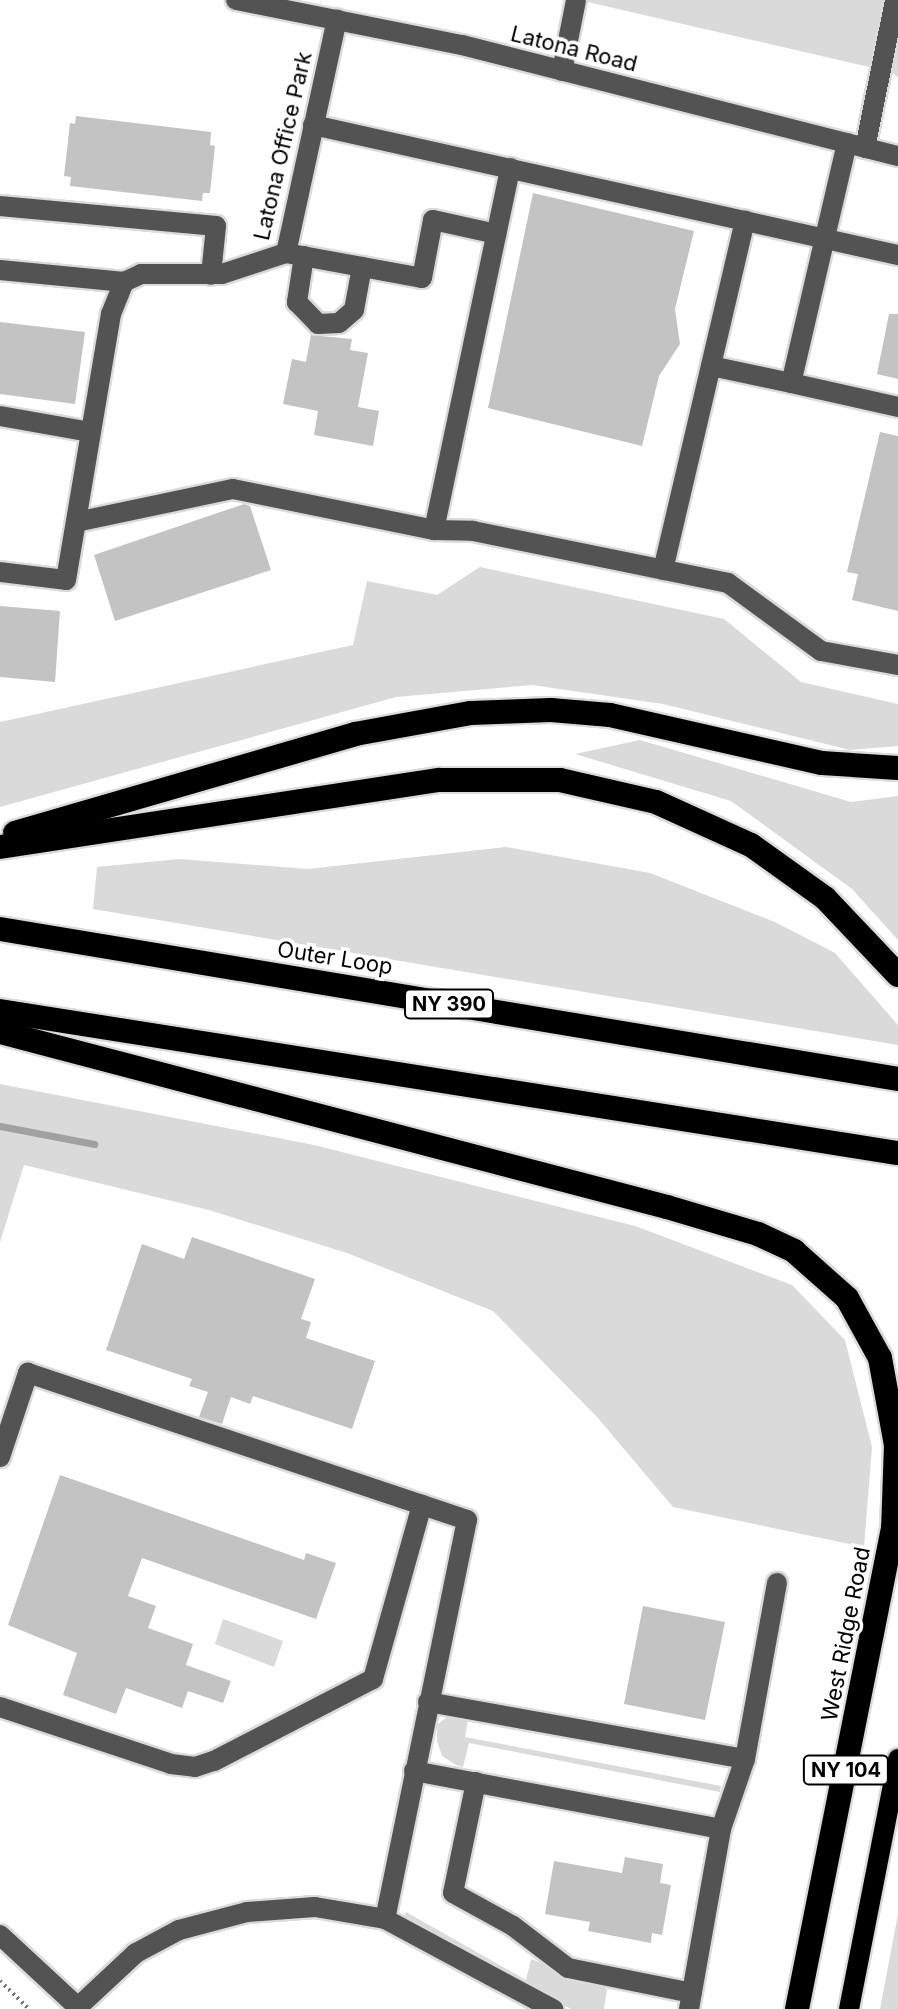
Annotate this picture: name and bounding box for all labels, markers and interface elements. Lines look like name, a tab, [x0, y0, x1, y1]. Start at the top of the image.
street label: Latona Road	[508, 21, 640, 77]
street label: Latona Office Park	[248, 49, 318, 243]
street label: Outer Loop	[275, 936, 395, 980]
road number: NY 390	[403, 988, 495, 1020]
street label: West Ridge Road	[816, 1545, 876, 1723]
road number: NY 104	[802, 1754, 890, 1786]

